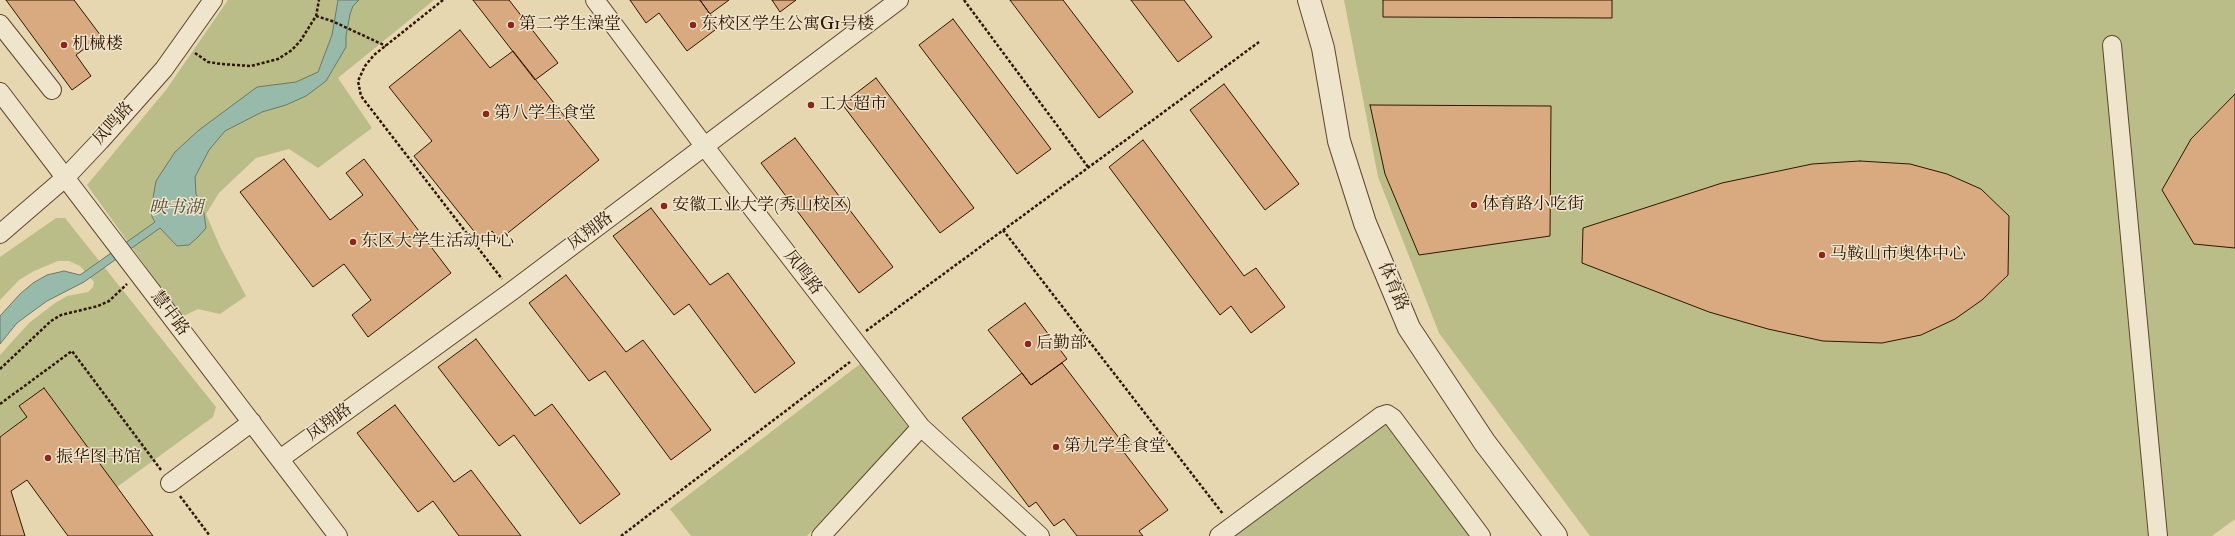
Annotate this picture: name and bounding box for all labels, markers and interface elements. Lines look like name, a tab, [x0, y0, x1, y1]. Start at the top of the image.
place label: 第二学生澡堂	[519, 15, 621, 35]
place label: 东校区学生公寓G1号楼	[701, 15, 874, 35]
marker: 第二学生澡堂	[506, 20, 516, 30]
marker: 东校区学生公寓G1号楼	[688, 20, 698, 30]
place label: 机械楼	[72, 35, 123, 55]
marker: 机械楼	[59, 40, 69, 50]
place label: 工大超市	[819, 95, 887, 115]
street label: 凤鸣路	[89, 98, 139, 150]
marker: 工大超市	[806, 100, 816, 110]
place label: 第八学生食堂	[494, 104, 596, 124]
marker: 第八学生食堂	[481, 109, 491, 119]
place label: 体育路小吃街	[1482, 195, 1584, 215]
place label: 安徽工业大学(秀山校区)	[672, 196, 851, 216]
water label: 映书湖	[149, 198, 203, 220]
marker: 体育路小吃街	[1469, 200, 1479, 210]
marker: 安徽工业大学(秀山校区)	[659, 201, 669, 211]
street label: 凤翔路	[564, 209, 618, 255]
place label: 东区大学生活动中心	[361, 232, 514, 252]
marker: 东区大学生活动中心	[348, 237, 358, 247]
place label: 马鞍山市奥体中心	[1830, 245, 1966, 265]
street label: 凤鸣路	[778, 247, 826, 299]
marker: 马鞍山市奥体中心	[1817, 250, 1827, 260]
street label: 体育路	[1373, 260, 1411, 314]
street label: 慧中路	[146, 287, 192, 341]
place label: 后勤部	[1036, 334, 1087, 354]
marker: 后勤部	[1023, 339, 1033, 349]
street label: 凤翔路	[303, 400, 357, 446]
place label: 第九学生食堂	[1064, 437, 1166, 457]
marker: 第九学生食堂	[1051, 442, 1061, 452]
place label: 振华图书馆	[56, 448, 141, 468]
marker: 振华图书馆	[43, 453, 53, 463]

